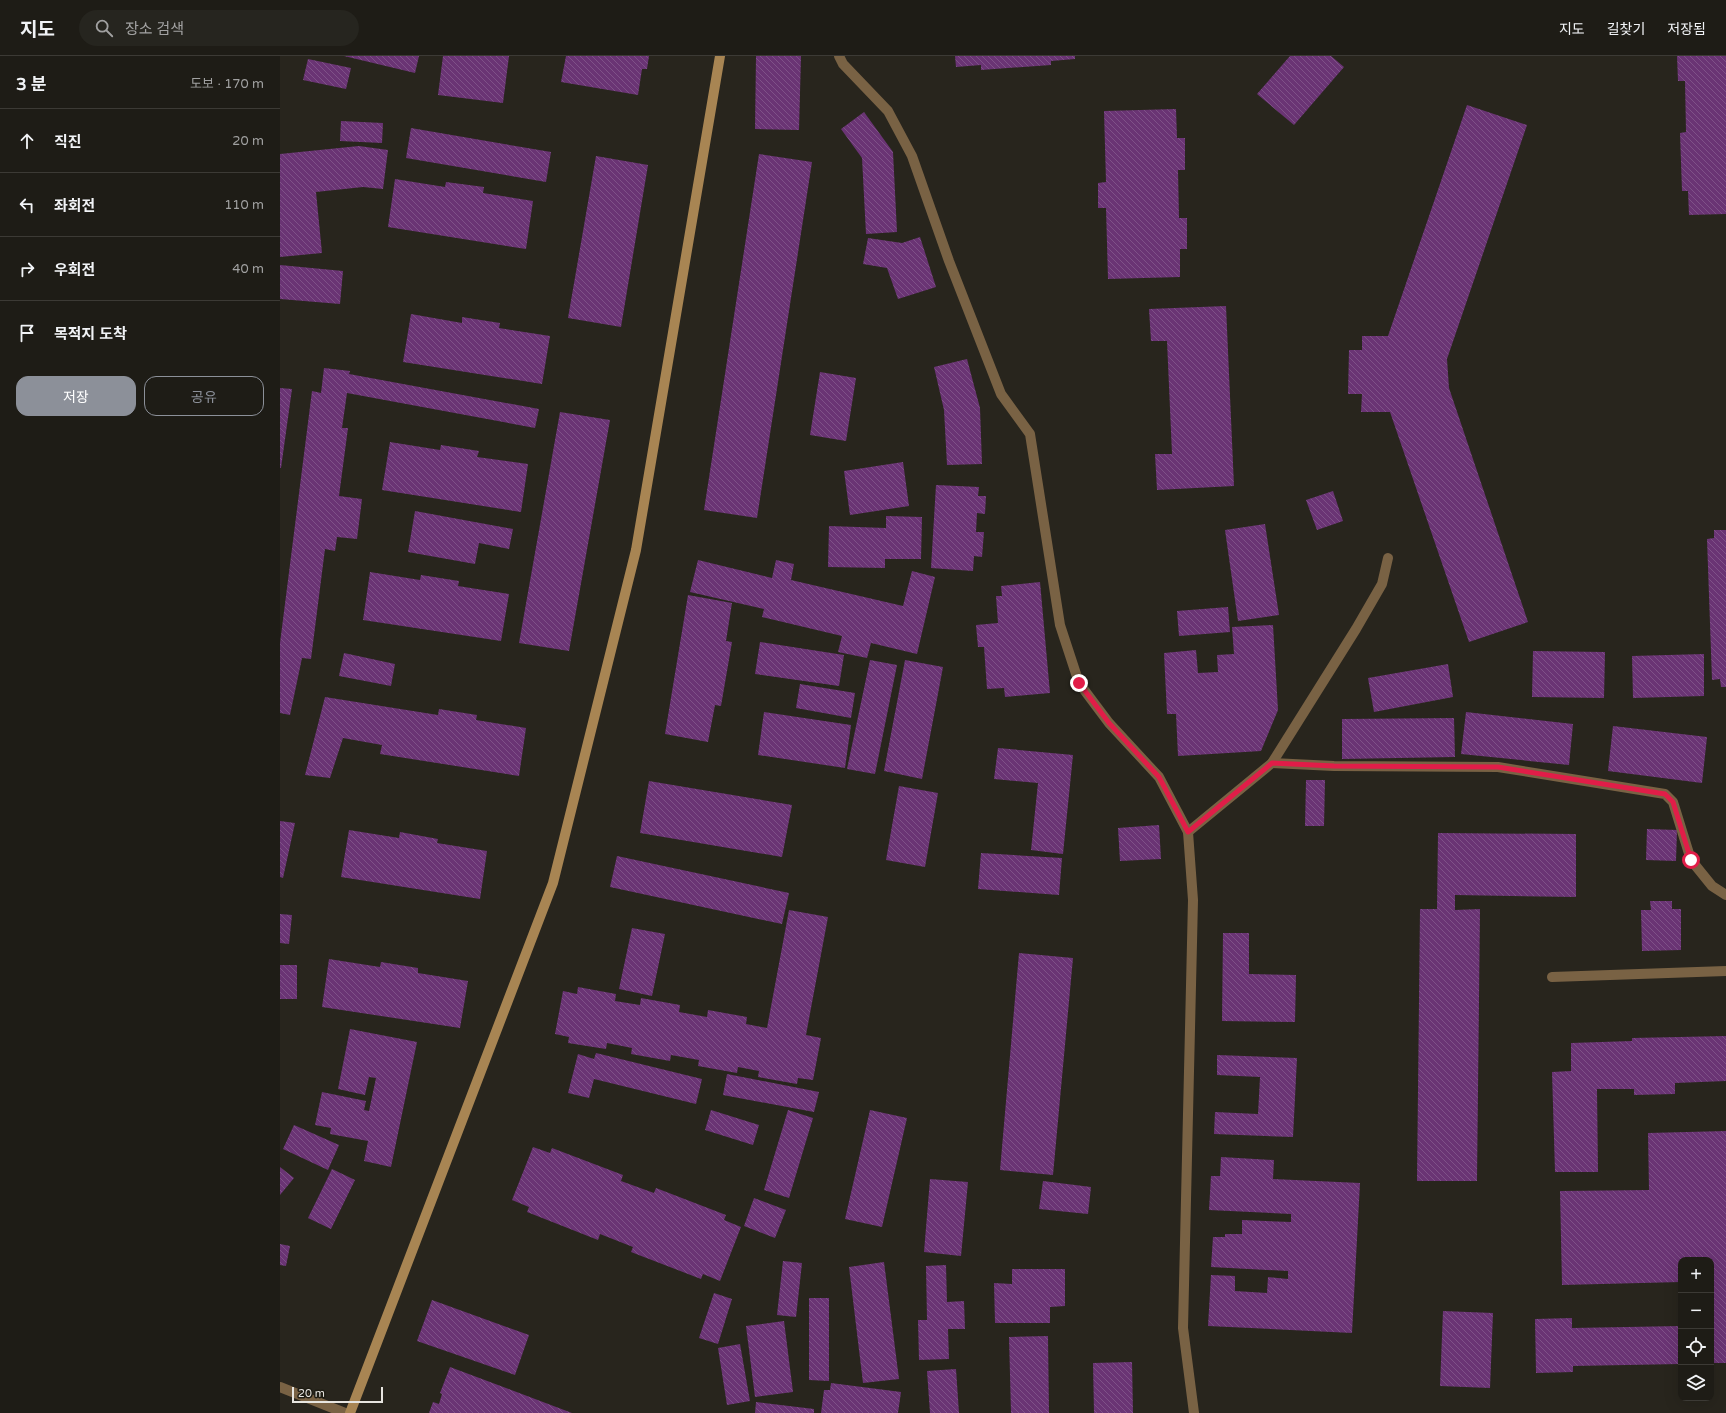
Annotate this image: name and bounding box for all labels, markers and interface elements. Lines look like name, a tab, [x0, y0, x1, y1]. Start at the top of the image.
search box	[79, 10, 359, 46]
icon: search	[93, 17, 115, 39]
text: 지도	[20, 19, 55, 41]
text: 장소 검색	[125, 20, 184, 38]
text: 지도	[1559, 21, 1585, 38]
text: 길찾기	[1607, 21, 1645, 38]
text: 저장됨	[1667, 21, 1706, 38]
text: 3 분	[16, 74, 47, 95]
text: 도보 · 170 m	[190, 76, 264, 92]
icon: ahead	[16, 130, 38, 152]
text: 직진	[54, 133, 82, 151]
text: 20 m	[232, 133, 264, 149]
icon: left	[16, 194, 38, 216]
text: 좌회전	[54, 197, 95, 215]
text: 110 m	[224, 197, 264, 213]
icon: right	[16, 258, 38, 280]
text: 우회전	[54, 261, 95, 279]
text: 40 m	[232, 261, 264, 277]
icon: arrive	[16, 322, 38, 344]
text: 목적지 도착	[54, 325, 127, 343]
button: 저장	[16, 376, 136, 416]
button: 공유	[144, 376, 264, 416]
route end	[1070, 674, 1088, 692]
route start	[1682, 851, 1700, 869]
map controls	[1678, 1257, 1714, 1401]
button: +	[1678, 1257, 1714, 1293]
button: −	[1678, 1293, 1714, 1329]
button: locate	[1678, 1329, 1714, 1365]
button: layers	[1678, 1365, 1714, 1401]
scale bar	[292, 1385, 383, 1404]
text: 20 m	[298, 1387, 325, 1400]

